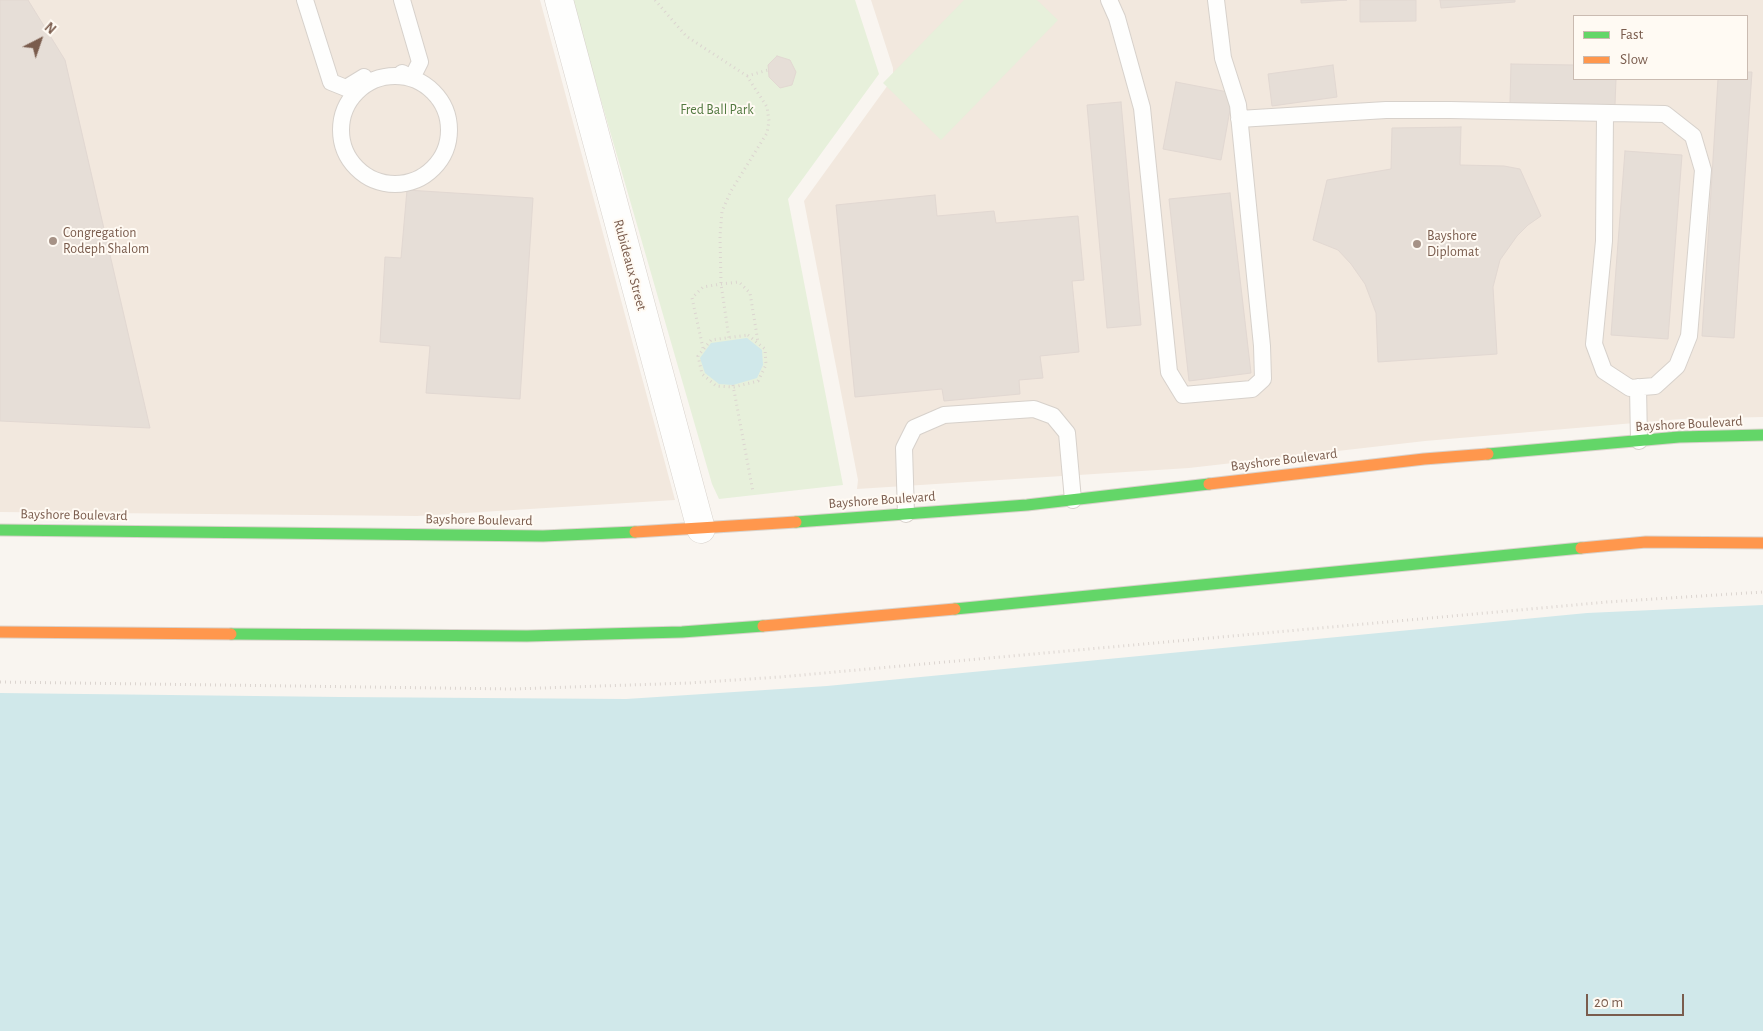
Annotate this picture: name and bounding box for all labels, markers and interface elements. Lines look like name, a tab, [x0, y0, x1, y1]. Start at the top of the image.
north arrow	[15, 15, 65, 65]
legend	[1573, 15, 1748, 80]
text: N	[42, 20, 58, 37]
text: Fast	[1620, 27, 1643, 42]
text: Slow	[1620, 52, 1648, 67]
park label: Fred Ball Park	[680, 102, 754, 118]
street label: Rubideaux Street	[610, 217, 650, 313]
place label: Congregation Rodeph Shalom	[63, 225, 149, 258]
place label: Bayshore Diplomat	[1427, 228, 1479, 260]
marker: Congregation Rodeph Shalom	[47, 235, 59, 247]
marker: Bayshore Diplomat	[1411, 238, 1423, 250]
street label: Bayshore Boulevard	[1635, 413, 1743, 435]
street label: Bayshore Boulevard	[1230, 445, 1338, 475]
street label: Bayshore Boulevard	[828, 488, 936, 512]
street label: Bayshore Boulevard	[20, 506, 128, 524]
street label: Bayshore Boulevard	[425, 511, 533, 529]
scale bar	[1588, 984, 1686, 1016]
text: 20 m	[1594, 995, 1623, 1010]

